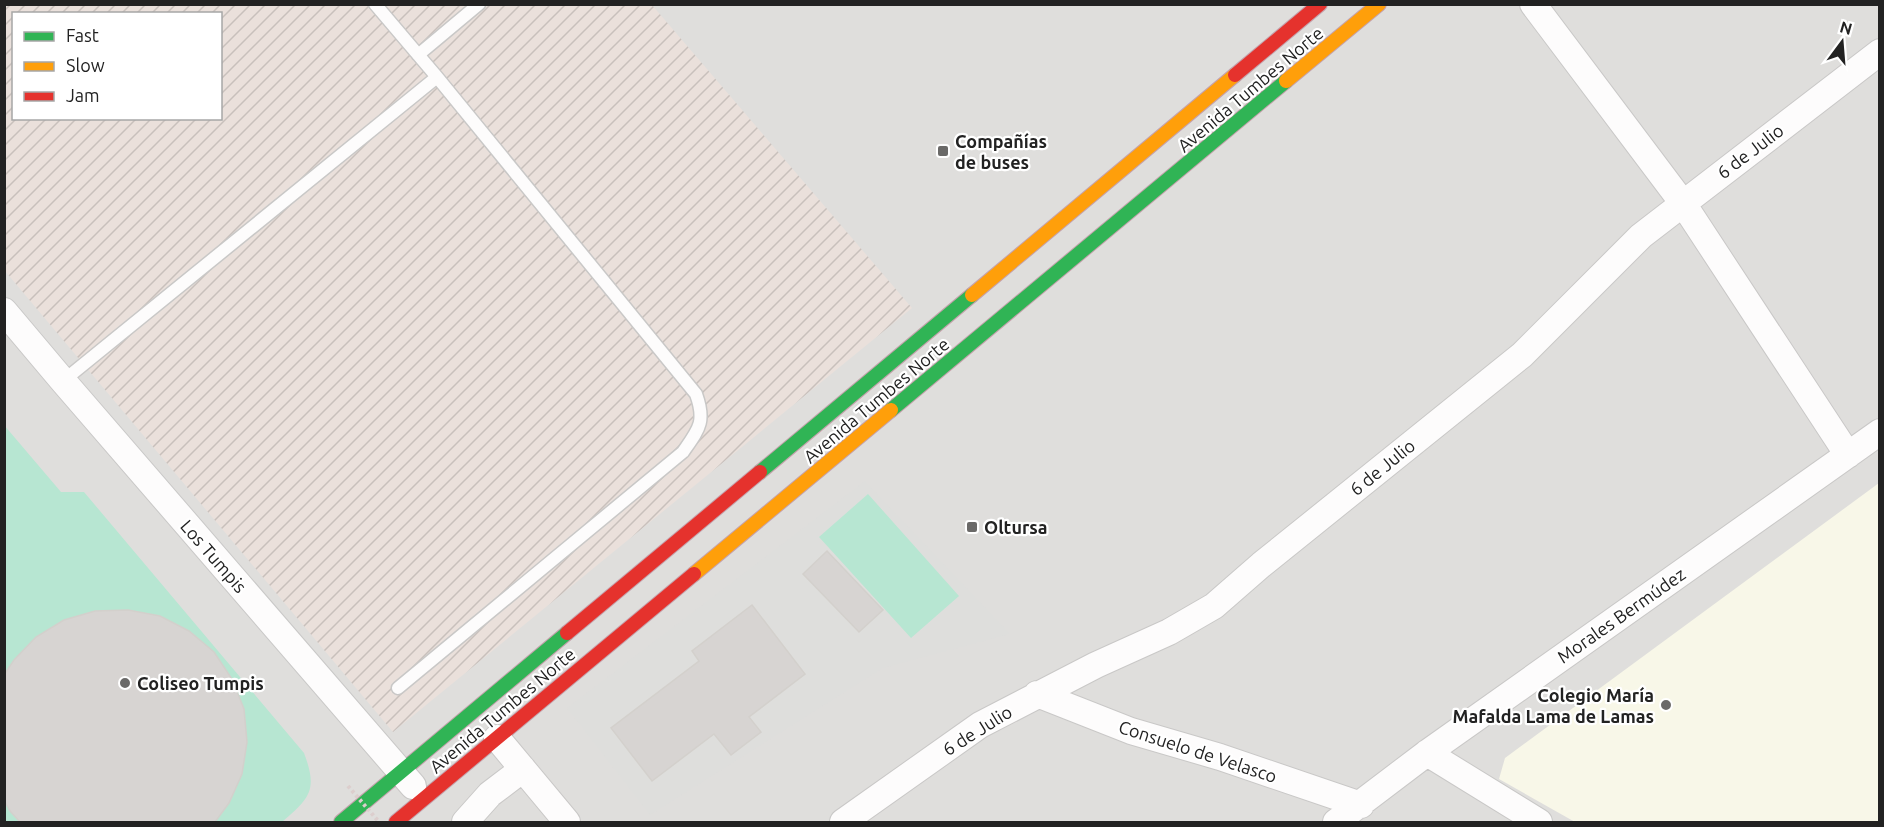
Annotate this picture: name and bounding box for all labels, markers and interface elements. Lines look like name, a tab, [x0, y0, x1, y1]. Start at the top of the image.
legend	[12, 12, 222, 120]
north arrow	[1812, 12, 1872, 72]
text: N	[1838, 17, 1854, 38]
street label: Avenida Tumbes Norte	[1173, 22, 1327, 156]
text: Fast	[66, 25, 99, 45]
text: Slow	[66, 55, 105, 75]
text: Jam	[66, 85, 100, 105]
street label: 6 de Julio	[1713, 120, 1787, 182]
place label: Compañías de buses	[955, 131, 1047, 172]
marker: Compañías de buses	[936, 144, 950, 158]
street label: Avenida Tumbes Norte	[799, 333, 953, 467]
street label: 6 de Julio	[1346, 435, 1418, 499]
street label: Los Tumpis	[177, 516, 251, 597]
place label: Oltursa	[984, 517, 1048, 537]
marker: Oltursa	[965, 520, 979, 534]
street label: Morales Bermúdez	[1553, 563, 1689, 667]
street label: Avenida Tumbes Norte	[425, 643, 579, 777]
place label: Coliseo Tumpis	[137, 673, 264, 693]
marker: Coliseo Tumpis	[118, 676, 132, 690]
place label: Colegio María Mafalda Lama de Lamas	[1452, 685, 1654, 726]
marker: Colegio María Mafalda Lama de Lamas	[1659, 698, 1673, 712]
street label: 6 de Julio	[939, 701, 1015, 759]
street label: Consuelo de Velasco	[1116, 716, 1280, 786]

